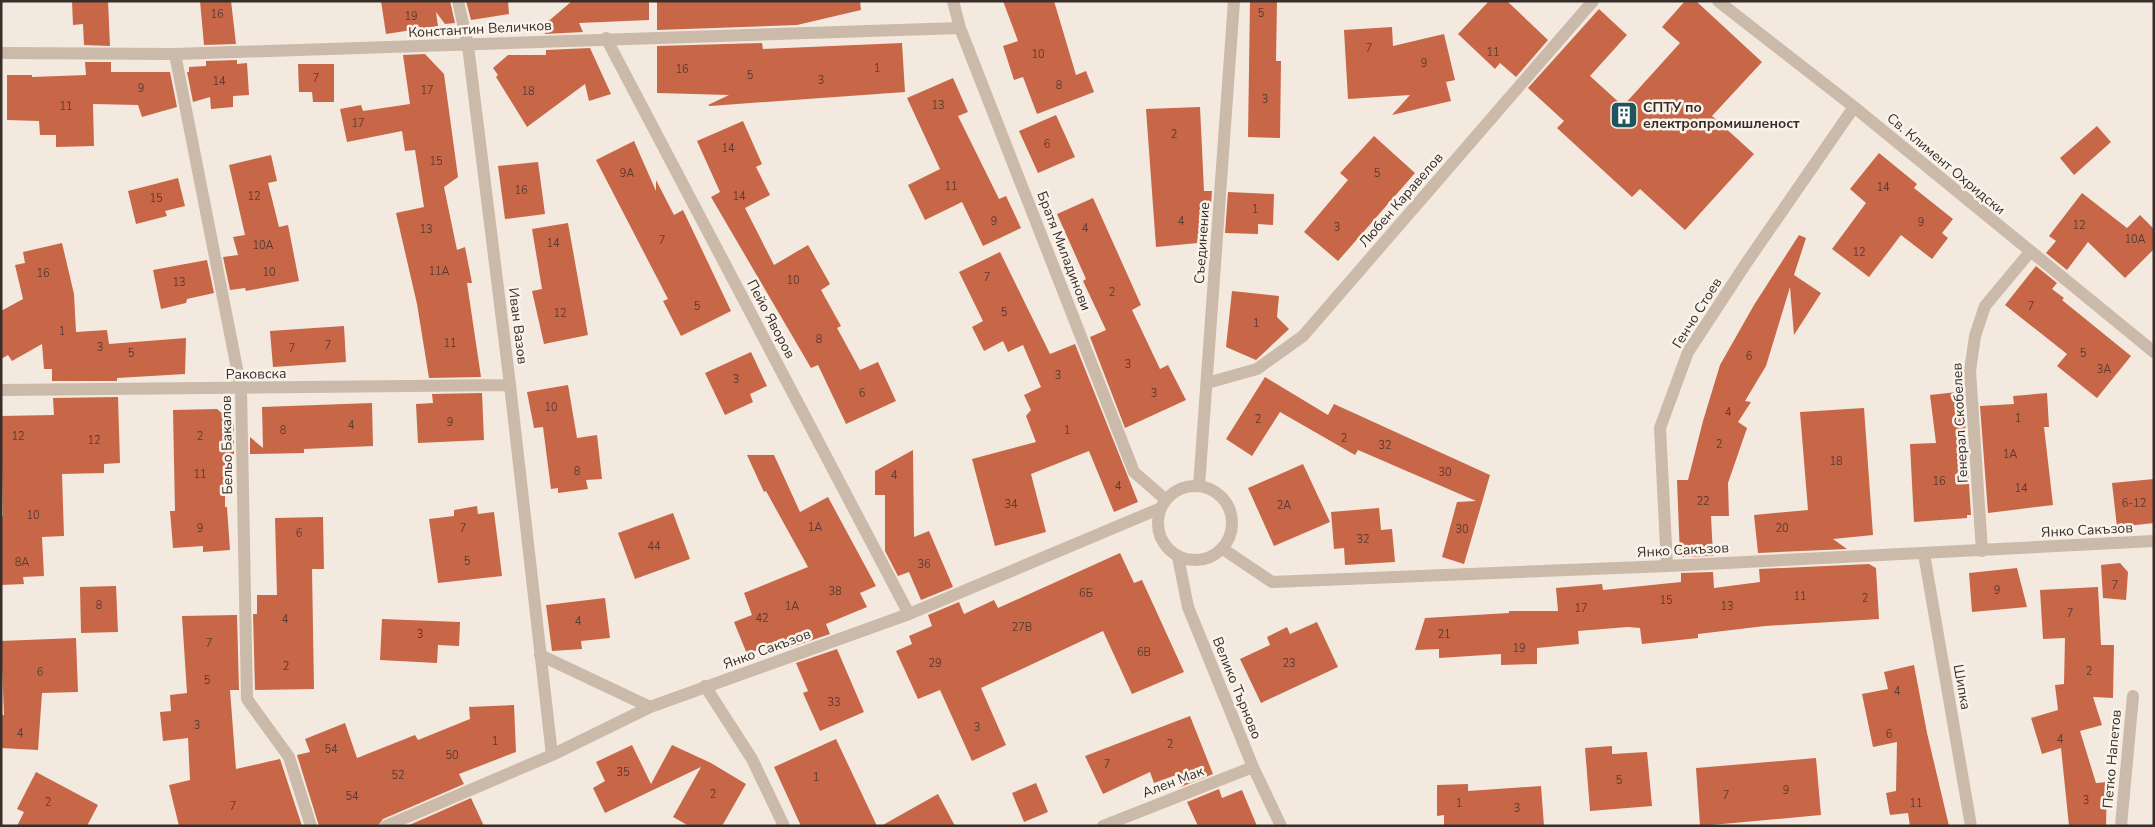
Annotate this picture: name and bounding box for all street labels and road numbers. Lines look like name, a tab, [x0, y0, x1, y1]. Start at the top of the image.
street label: Константин Величков	[408, 16, 553, 42]
street label: Св. Климент Охридски	[1883, 109, 2009, 219]
street label: Любен Каравелов	[1355, 148, 1448, 251]
street label: Братя Миладинови	[1032, 188, 1096, 314]
street label: Съединение	[1190, 202, 1214, 284]
street label: Генчо Стоев	[1668, 274, 1726, 352]
street label: Пейо Яворов	[742, 276, 800, 362]
street label: Иван Вазов	[504, 287, 532, 366]
street label: Генерал Скобелев	[1947, 362, 1973, 484]
street label: Раковска	[225, 364, 287, 384]
street label: Бельо Бакалов	[217, 395, 237, 495]
street label: Янко Сакъзов	[2041, 518, 2134, 542]
street label: Янко Сакъзов	[1637, 538, 1730, 562]
street label: Янко Сакъзов	[721, 624, 814, 674]
street label: Велико Търново	[1208, 634, 1266, 742]
street label: Шипка	[1949, 663, 1975, 711]
street label: Петко Напетов	[2098, 709, 2126, 809]
street label: Ален Мак	[1139, 761, 1207, 802]

